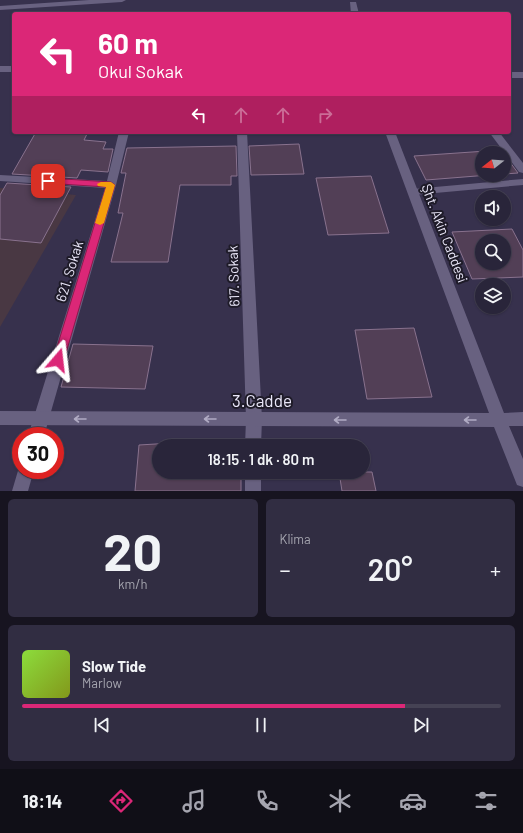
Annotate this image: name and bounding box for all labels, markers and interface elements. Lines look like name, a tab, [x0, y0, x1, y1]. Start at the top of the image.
text: 60 m	[98, 26, 158, 60]
icon: left	[32, 28, 84, 80]
text: Okul Sokak	[98, 60, 183, 82]
icon: left	[188, 104, 210, 126]
icon: ahead	[230, 104, 252, 126]
icon: ahead	[272, 104, 294, 126]
icon: right	[314, 104, 336, 126]
north arrow	[475, 146, 511, 182]
map controls	[475, 146, 511, 314]
pin	[31, 164, 65, 198]
icon: arrive	[37, 170, 59, 192]
street label: Şht. Akin Caddesi	[418, 181, 472, 285]
button: sound	[475, 190, 511, 226]
button: search	[475, 234, 511, 270]
street label: 621. Sokak	[52, 238, 86, 304]
street label: 617. Sokak	[223, 245, 243, 307]
button: layers	[475, 278, 511, 314]
position arrow	[37, 339, 79, 381]
street label: 3.Cadde	[232, 390, 292, 410]
one-way arrow	[74, 415, 87, 423]
one-way arrow	[204, 415, 217, 423]
one-way arrow	[334, 416, 347, 424]
one-way arrow	[464, 416, 477, 424]
speed limit sign: 30	[12, 427, 64, 479]
text: 18:15 · 1 dk · 80 m	[207, 450, 315, 468]
text: 20	[103, 519, 162, 581]
text: Klima	[280, 531, 311, 547]
text: 20°	[368, 551, 413, 587]
text: −	[280, 556, 291, 582]
text: +	[490, 556, 501, 582]
text: km/h	[118, 576, 147, 592]
text: Slow Tide	[82, 657, 146, 675]
text: Marlow	[82, 675, 122, 691]
icon: previous	[91, 714, 113, 736]
icon: pause	[250, 714, 272, 736]
icon: next	[410, 714, 432, 736]
icon: directions	[107, 787, 135, 815]
icon: music	[180, 787, 208, 815]
icon: phone	[253, 787, 281, 815]
icon: climate	[326, 787, 354, 815]
icon: car	[399, 787, 427, 815]
icon: filters	[472, 787, 500, 815]
text: 18:14	[23, 790, 62, 812]

